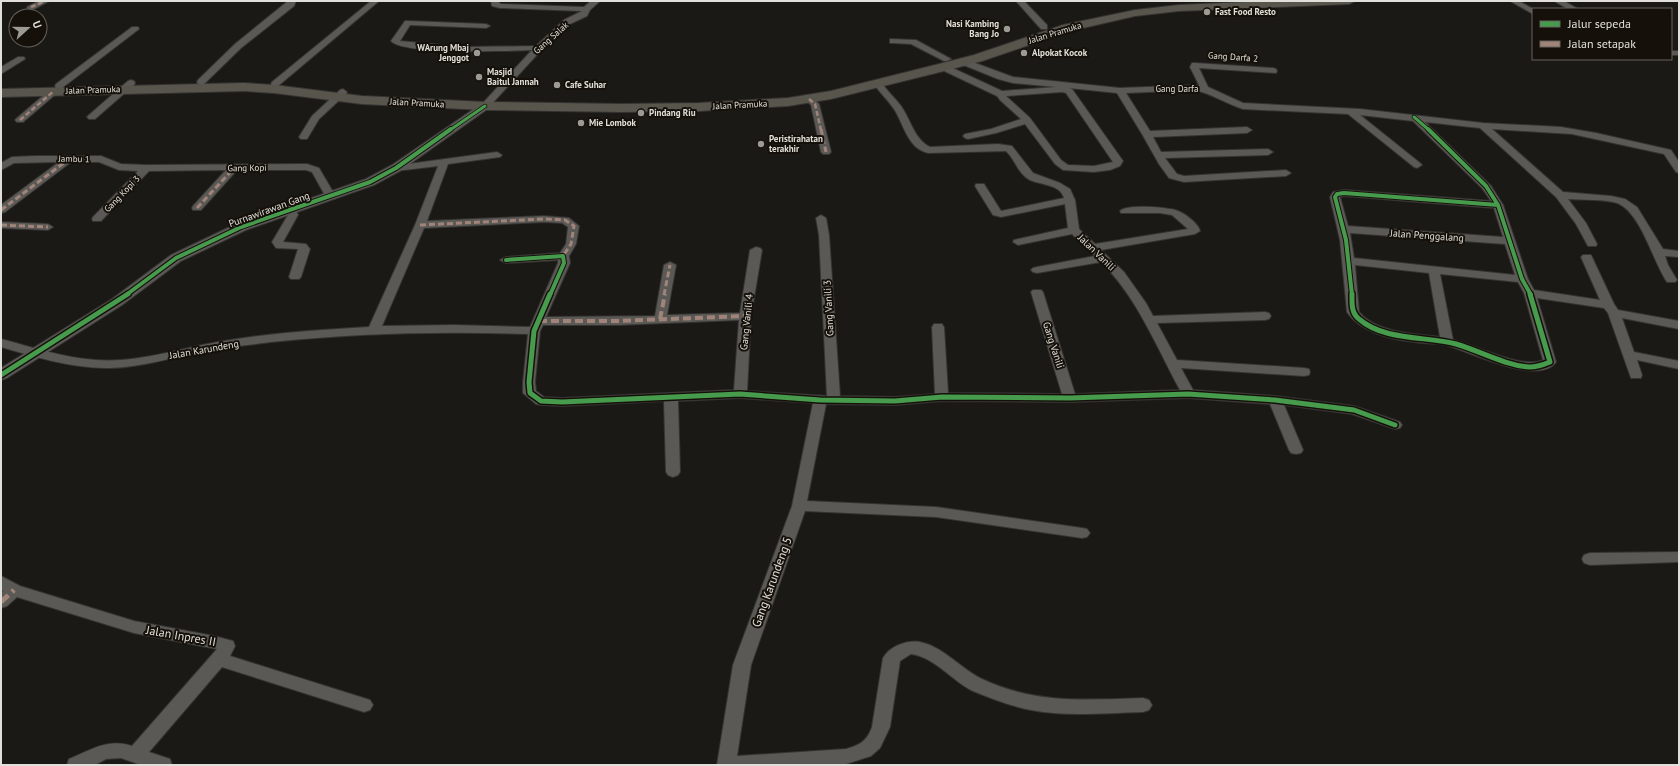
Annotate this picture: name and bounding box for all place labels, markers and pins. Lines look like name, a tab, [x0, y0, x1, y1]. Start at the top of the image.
place label: Fast Food Resto	[1215, 6, 1276, 17]
marker: Fast Food Resto	[1202, 7, 1212, 17]
place label: Nasi Kambing Bang Jo	[946, 18, 999, 39]
marker: Nasi Kambing Bang Jo	[1002, 24, 1012, 34]
place label: WArung Mbaj Jenggot	[417, 42, 470, 63]
place label: Alpokat Kocok	[1032, 47, 1088, 58]
marker: WArung Mbaj Jenggot	[472, 48, 482, 58]
marker: Alpokat Kocok	[1019, 48, 1029, 58]
place label: Masjid Baitul Jannah	[487, 66, 539, 87]
marker: Masjid Baitul Jannah	[474, 72, 484, 82]
place label: Cafe Suhar	[565, 79, 607, 90]
marker: Cafe Suhar	[552, 80, 562, 90]
place label: Pindang Riu	[649, 107, 696, 118]
marker: Pindang Riu	[636, 108, 646, 118]
place label: Mie Lombok	[589, 117, 637, 128]
marker: Mie Lombok	[576, 118, 586, 128]
place label: Peristirahatan terakhir	[769, 133, 823, 154]
marker: Peristirahatan terakhir	[756, 139, 766, 149]

